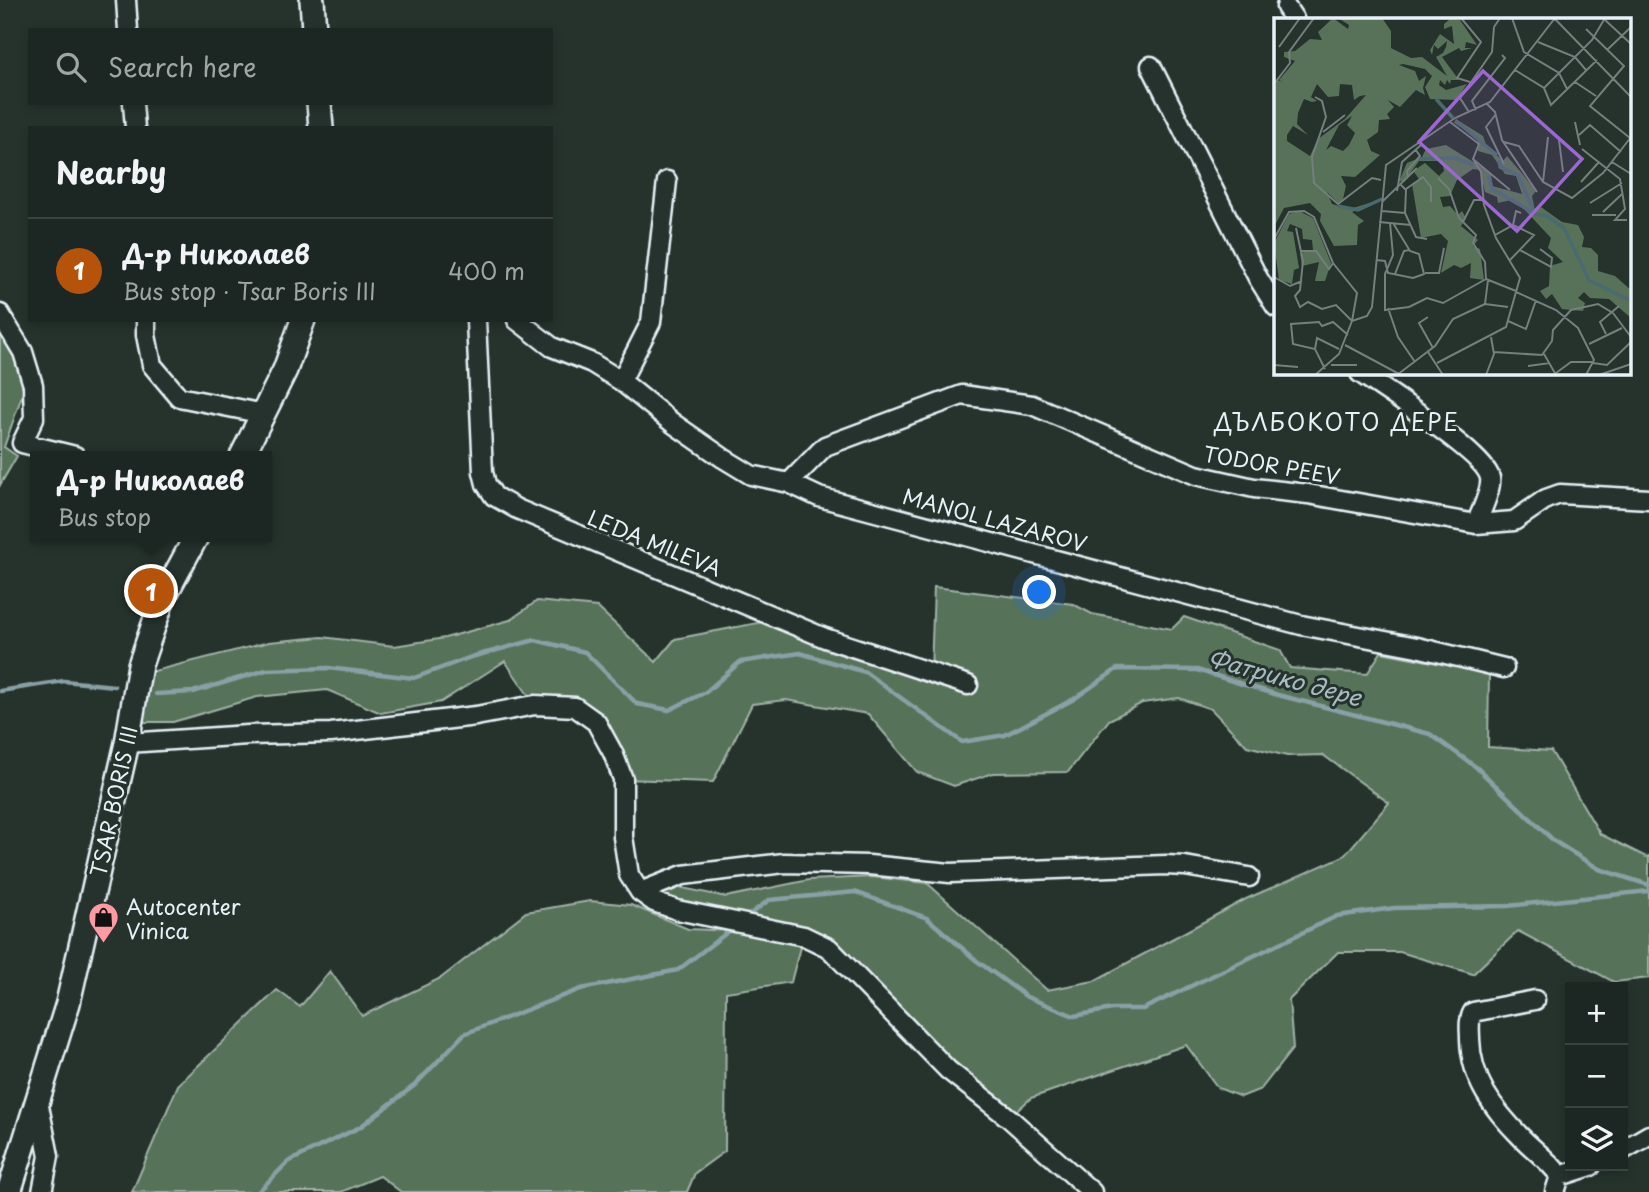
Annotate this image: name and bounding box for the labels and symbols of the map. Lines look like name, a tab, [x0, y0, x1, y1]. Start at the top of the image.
inset map	[1274, 18, 1632, 374]
district label: ДЪЛБОКОТО ДЕРЕ	[1213, 404, 1460, 439]
street label: TODOR PEEV	[1201, 436, 1343, 492]
street label: MANOL LAZAROV	[899, 479, 1091, 559]
street label: LEDA MILEVA	[583, 501, 727, 584]
pin: 1	[128, 565, 174, 617]
your location	[1022, 575, 1056, 609]
water label: Фатрико дере	[1205, 640, 1367, 715]
street label: TSAR BORIS III	[81, 723, 145, 879]
place label: Autocenter Vinica	[126, 890, 241, 946]
shop icon: Autocenter Vinica	[86, 901, 120, 945]

